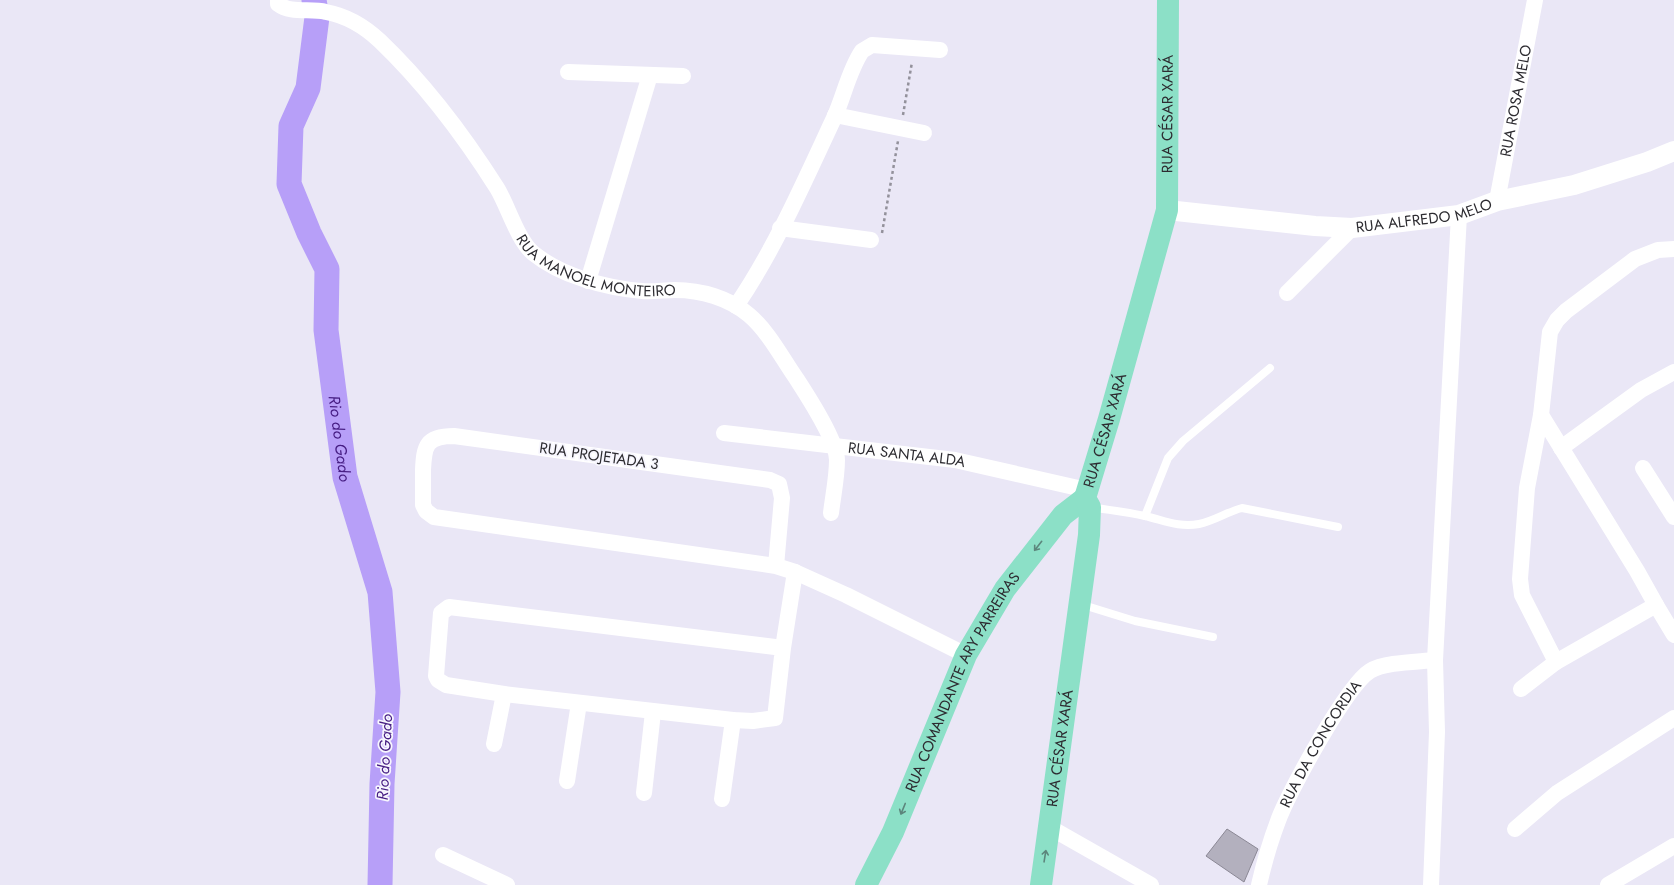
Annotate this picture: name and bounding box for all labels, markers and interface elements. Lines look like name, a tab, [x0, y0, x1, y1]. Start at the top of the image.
street label: RUA ROSA MELO	[1495, 43, 1537, 159]
street label: RUA CÉSAR XARÁ	[1156, 55, 1179, 173]
street label: RUA ALFREDO MELO	[1355, 193, 1495, 238]
street label: RUA MANOEL MONTEIRO	[511, 230, 676, 302]
street label: RUA CÉSAR XARÁ	[1078, 371, 1132, 490]
water label: Rio do Gado	[323, 394, 357, 485]
street label: RUA PROJETADA 3	[538, 437, 660, 475]
street label: RUA SANTA ALDA	[847, 437, 968, 473]
one-way arrow	[1034, 540, 1043, 551]
street label: RUA COMANDANTE ARY PARREIRAS	[900, 567, 1025, 795]
street label: RUA DA CONCORDIA	[1274, 675, 1367, 811]
street label: RUA CÉSAR XARÁ	[1041, 688, 1079, 808]
water label: Rio do Gado	[371, 713, 398, 801]
one-way arrow	[898, 803, 906, 815]
one-way arrow	[1041, 850, 1049, 863]

